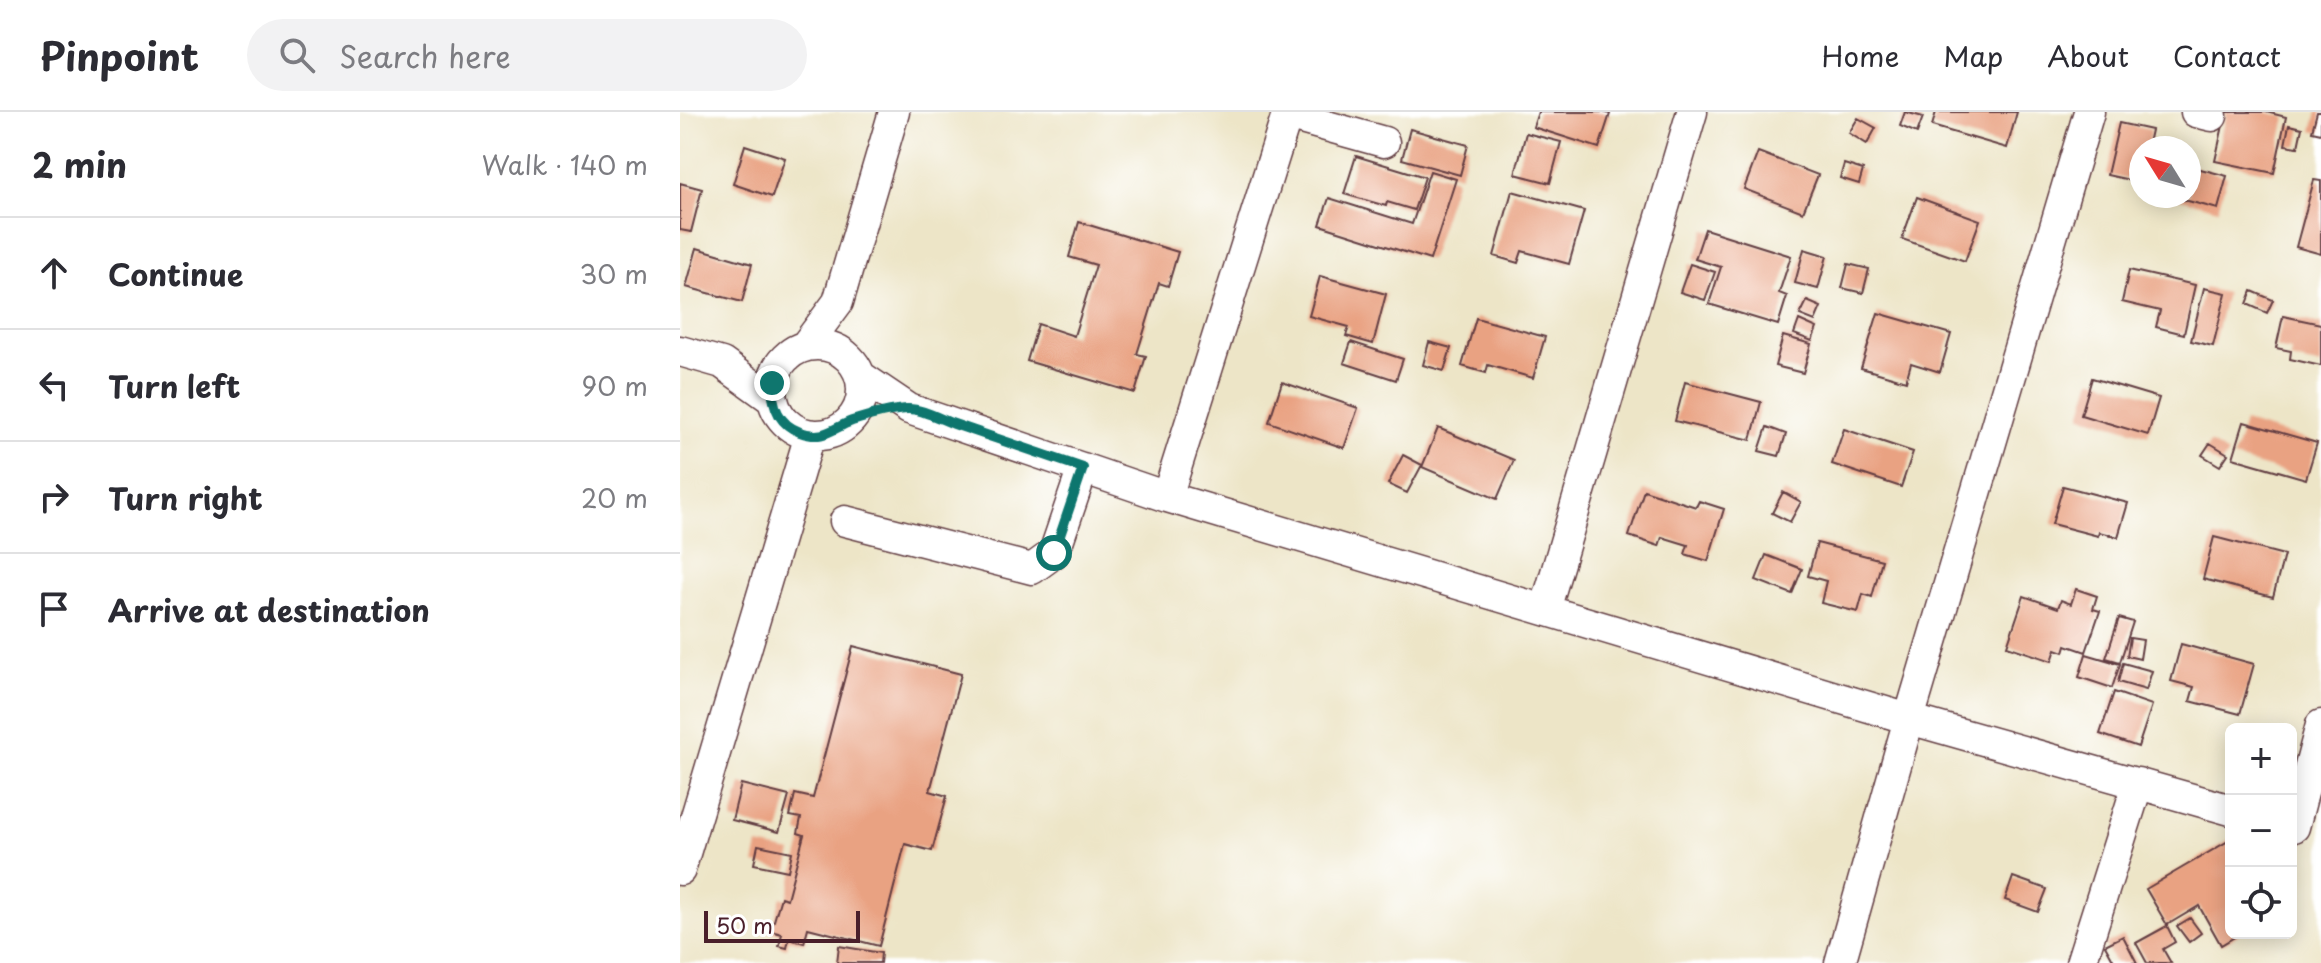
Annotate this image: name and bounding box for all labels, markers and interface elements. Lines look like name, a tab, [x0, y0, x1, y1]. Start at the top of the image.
search box	[247, 19, 807, 91]
text: Pinpoint	[40, 27, 199, 84]
icon: search	[275, 33, 319, 77]
text: Search here	[339, 33, 511, 78]
text: Home	[1821, 34, 1899, 77]
text: Map	[1943, 34, 2003, 77]
text: About	[2047, 34, 2129, 77]
text: Contact	[2173, 34, 2281, 77]
north arrow	[2129, 136, 2201, 208]
text: 2 min	[32, 138, 127, 190]
text: Walk · 140 m	[482, 145, 648, 184]
icon: ahead	[32, 251, 76, 295]
text: Continue	[108, 251, 243, 296]
text: 30 m	[580, 254, 648, 293]
icon: left	[32, 363, 76, 407]
text: Turn left	[108, 363, 240, 408]
route end	[754, 365, 790, 401]
text: 90 m	[581, 366, 648, 405]
icon: right	[32, 475, 76, 519]
text: Turn right	[108, 475, 263, 520]
text: 20 m	[581, 478, 648, 517]
route start	[1036, 535, 1072, 571]
icon: arrive	[32, 587, 76, 631]
text: Arrive at destination	[108, 587, 430, 632]
map controls	[2225, 723, 2297, 939]
button: +	[2225, 723, 2297, 795]
button: −	[2225, 795, 2297, 867]
button: locate	[2225, 867, 2297, 939]
scale bar	[704, 907, 860, 943]
text: 50 m	[716, 908, 773, 941]

